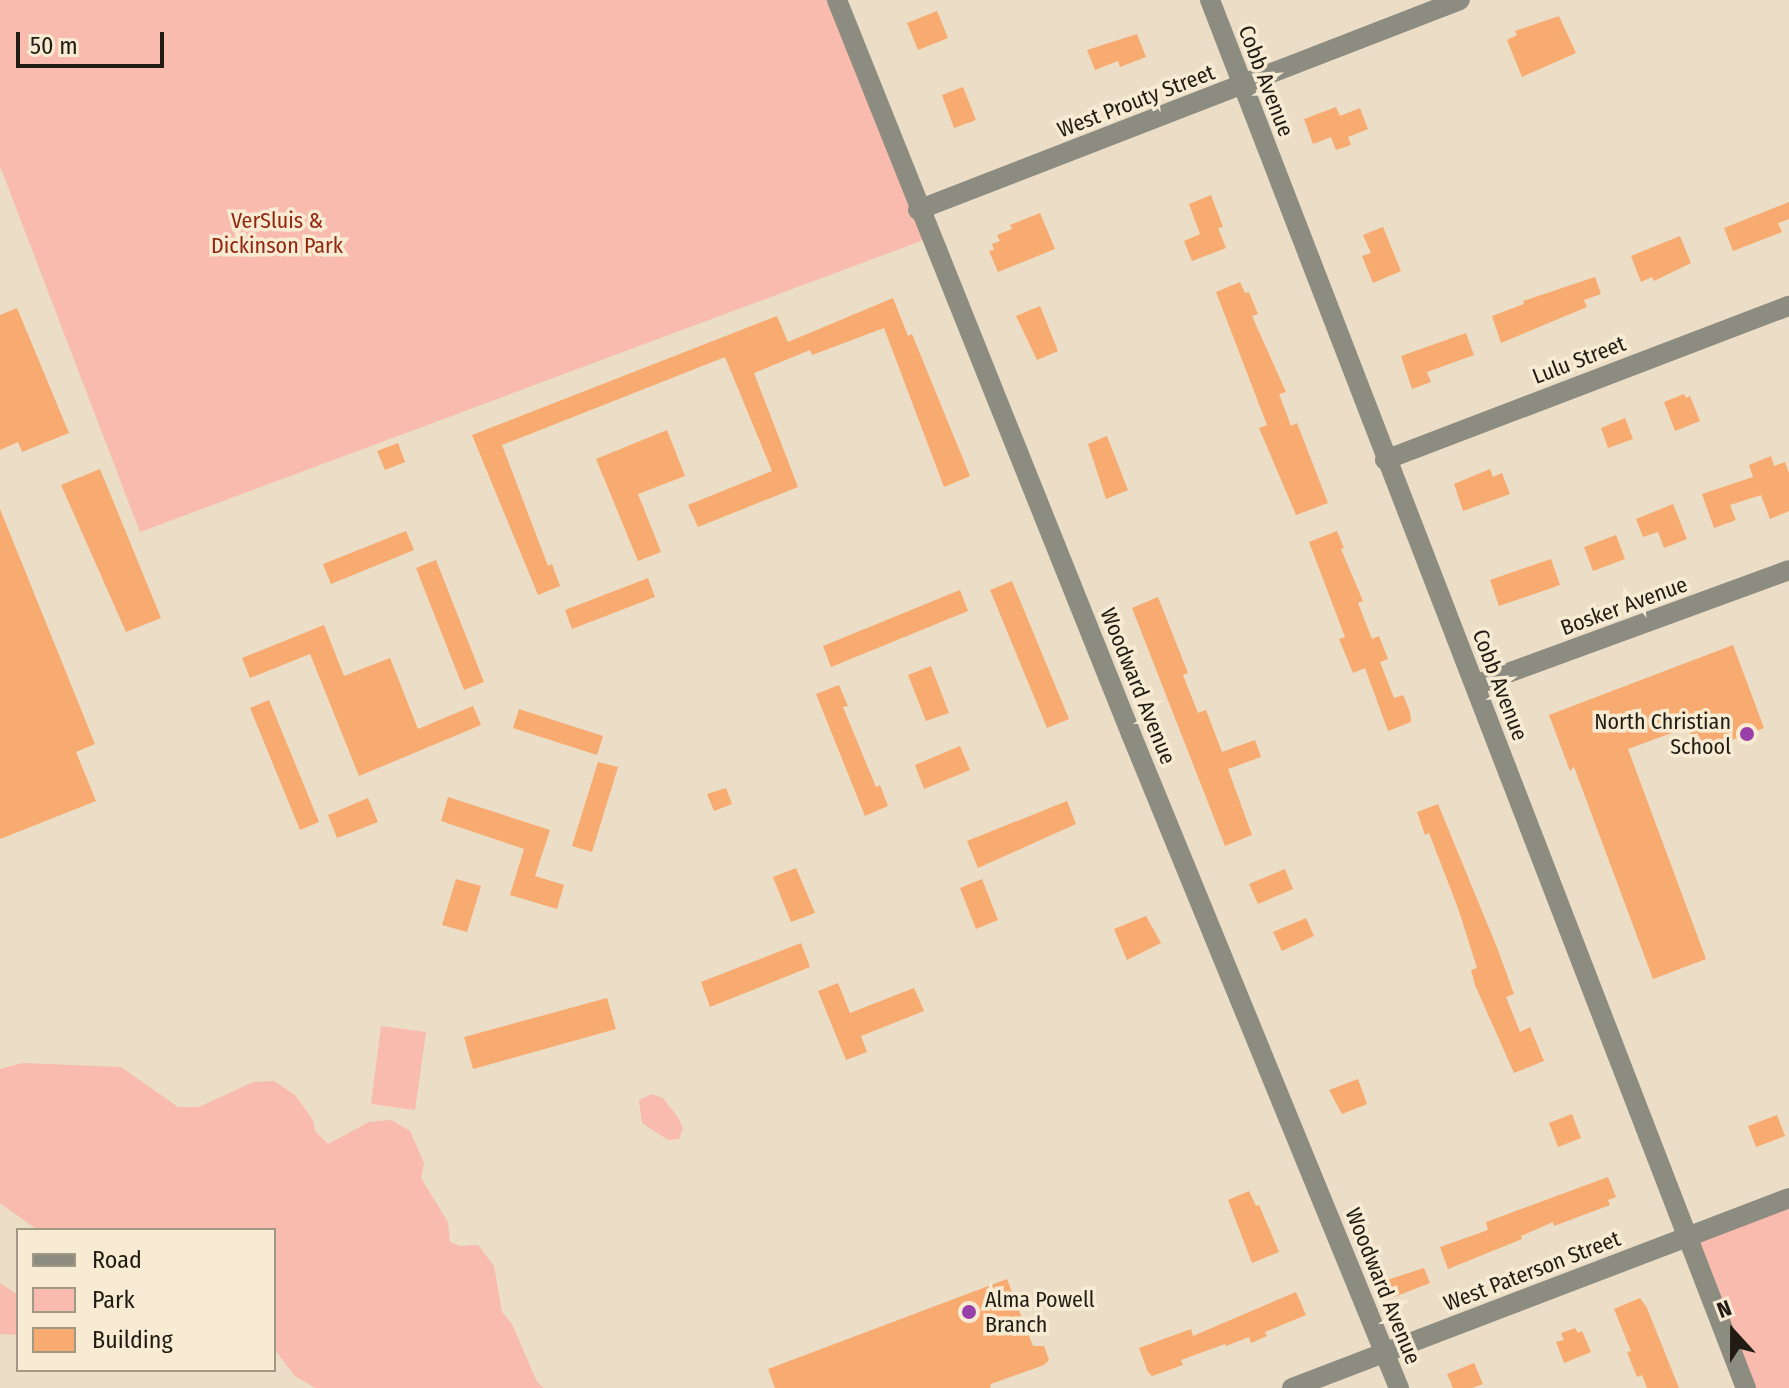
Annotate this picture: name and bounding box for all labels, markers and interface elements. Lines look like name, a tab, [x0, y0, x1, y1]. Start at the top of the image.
scale bar	[20, 16, 168, 66]
street label: Cobb Avenue	[1233, 22, 1299, 140]
text: 50 m	[30, 32, 78, 60]
street label: West Prouty Street	[1054, 59, 1218, 143]
park label: VerSluis & Dickinson Park	[211, 207, 343, 258]
street label: Lulu Street	[1529, 330, 1629, 390]
street label: Bosker Avenue	[1557, 571, 1691, 641]
street label: Woodward Avenue	[1095, 604, 1181, 768]
street label: Cobb Avenue	[1467, 626, 1533, 744]
place label: North Christian School	[1594, 708, 1731, 760]
marker: North Christian School	[1738, 725, 1756, 743]
street label: Woodward Avenue	[1340, 1204, 1426, 1368]
street label: West Paterson Street	[1440, 1225, 1624, 1317]
legend	[16, 1228, 276, 1372]
text: Road	[92, 1246, 142, 1274]
text: Park	[92, 1286, 135, 1314]
place label: Alma Powell Branch	[985, 1286, 1095, 1338]
north arrow	[1693, 1292, 1773, 1372]
text: N	[1713, 1294, 1735, 1324]
marker: Alma Powell Branch	[960, 1303, 978, 1321]
text: Building	[92, 1326, 173, 1354]

